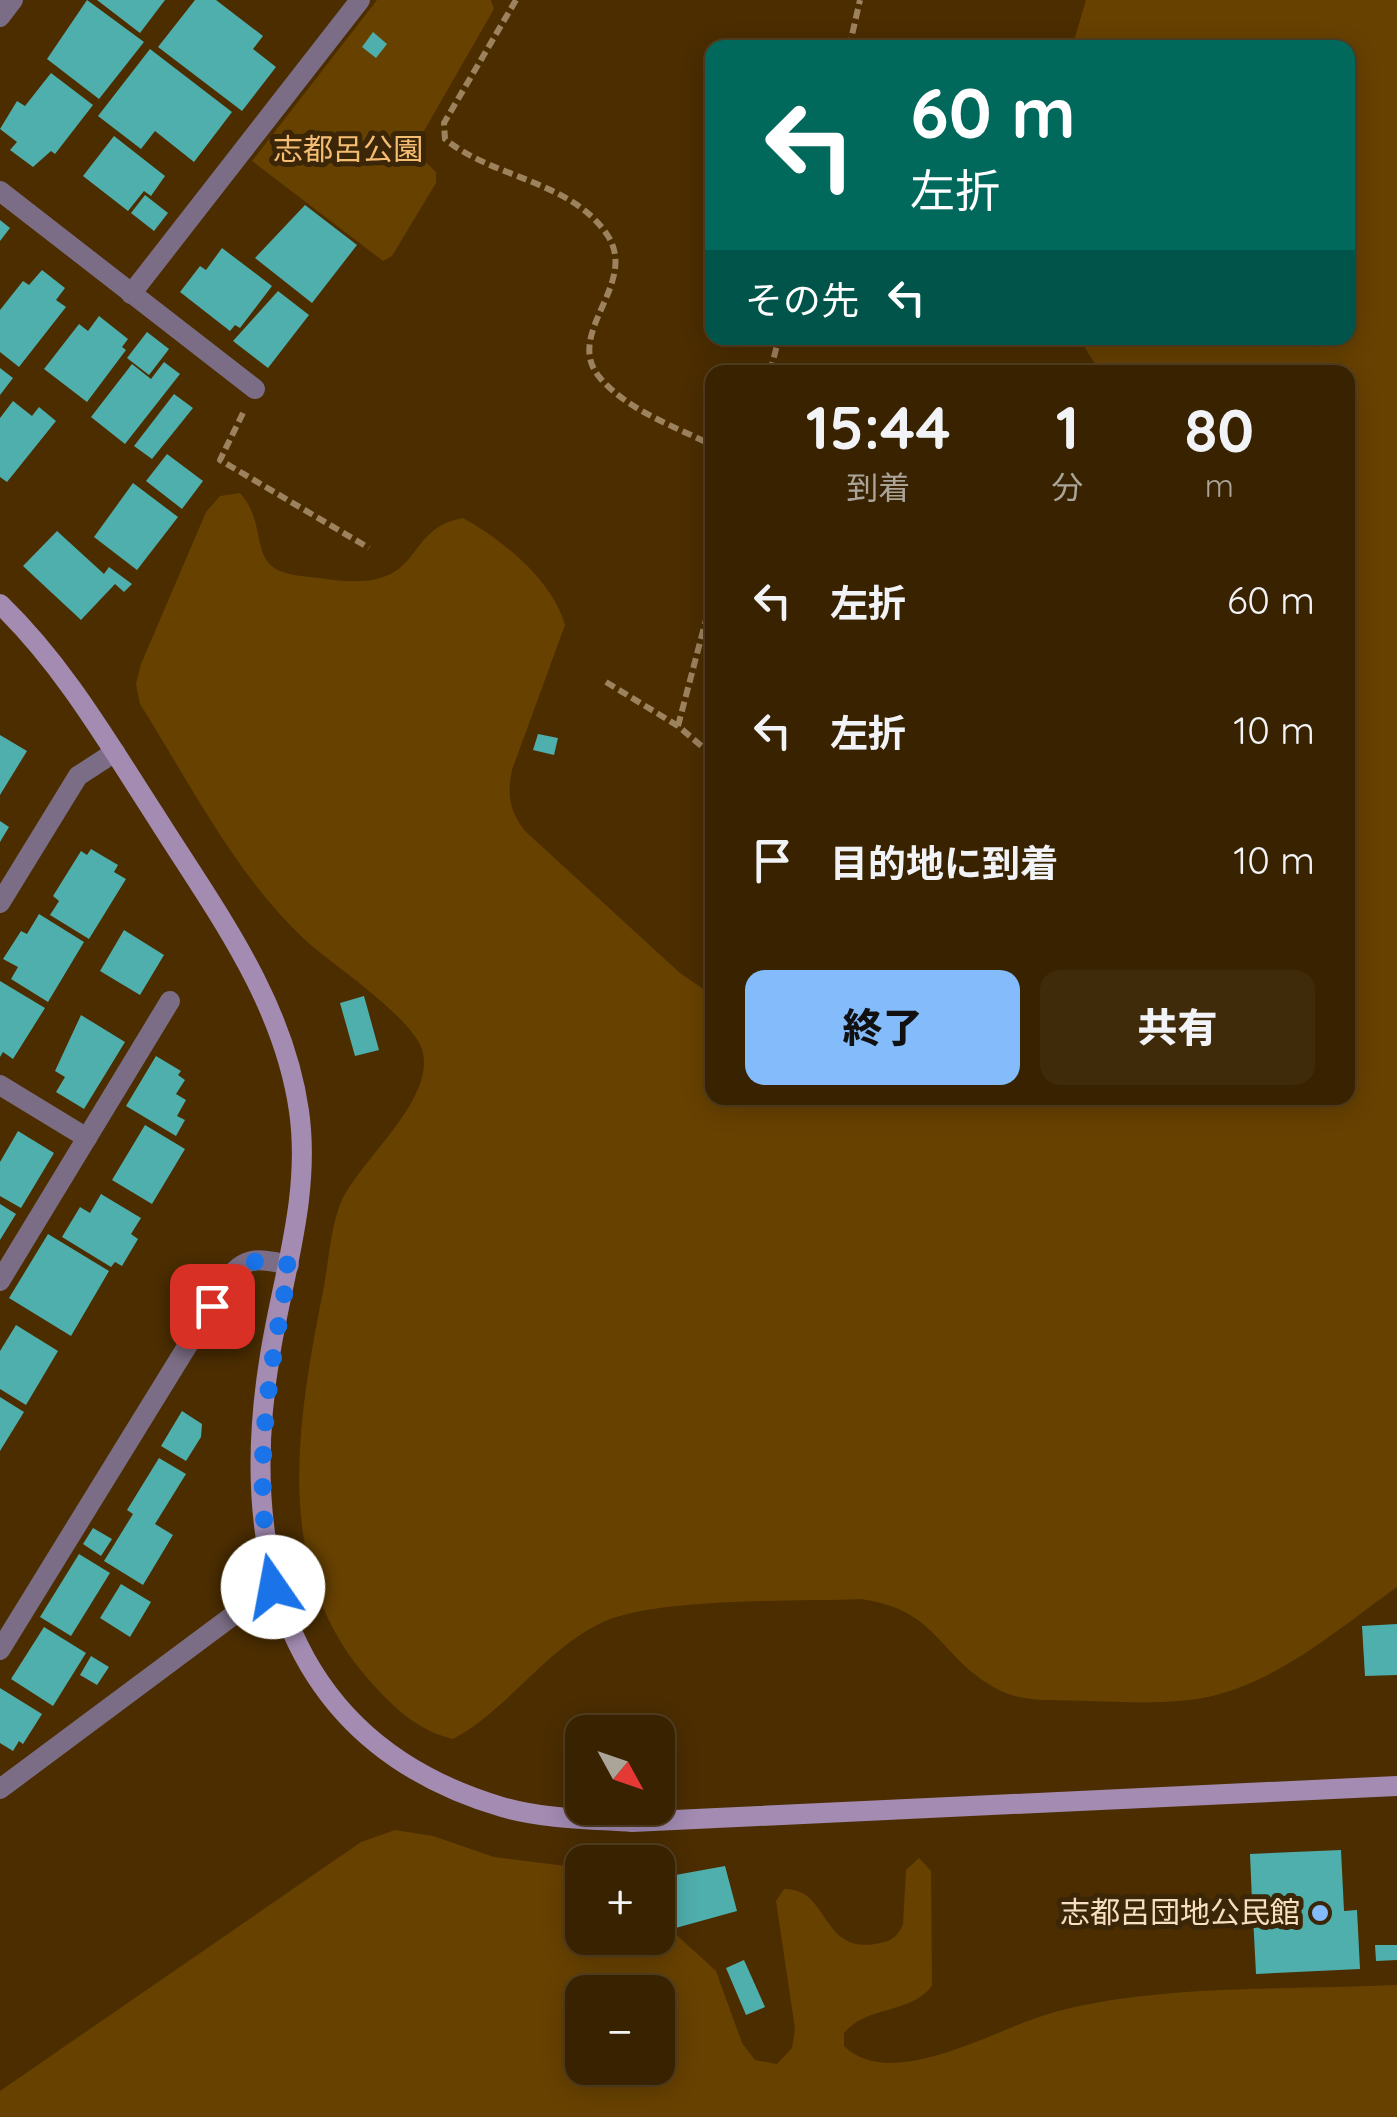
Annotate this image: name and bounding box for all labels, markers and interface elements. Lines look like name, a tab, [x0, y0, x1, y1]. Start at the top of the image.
text: 60 m	[910, 68, 1076, 156]
icon: left	[745, 80, 875, 210]
park label: 志都呂公園	[273, 130, 423, 168]
text: 左折	[910, 162, 1000, 218]
icon: left	[879, 270, 934, 325]
text: その先	[745, 276, 859, 324]
text: 15:44	[806, 389, 951, 464]
text: 1	[1056, 389, 1079, 464]
text: 80	[1184, 392, 1254, 467]
text: m	[1205, 465, 1234, 505]
text: 到着	[846, 467, 910, 507]
text: 分	[1052, 467, 1084, 507]
icon: left	[745, 573, 800, 628]
text: 60 m	[1227, 576, 1315, 624]
text: 左折	[830, 579, 906, 627]
icon: left	[745, 703, 800, 758]
text: 10 m	[1233, 706, 1315, 754]
text: 左折	[830, 709, 906, 757]
icon: arrive	[745, 833, 800, 888]
text: 10 m	[1233, 836, 1315, 884]
text: 目的地に到着	[830, 839, 1058, 887]
button: 終了	[745, 970, 1020, 1085]
button: 共有	[1040, 970, 1315, 1085]
pin	[170, 1264, 255, 1349]
icon: arrive	[185, 1279, 240, 1334]
position arrow	[221, 1535, 325, 1639]
north arrow	[565, 1715, 675, 1825]
map controls	[565, 1715, 675, 2085]
button: +	[565, 1845, 675, 1955]
place label: 志都呂団地公民館	[1060, 1893, 1300, 1931]
marker: 志都呂団地公民館	[1309, 1902, 1331, 1924]
button: −	[565, 1975, 675, 2085]

